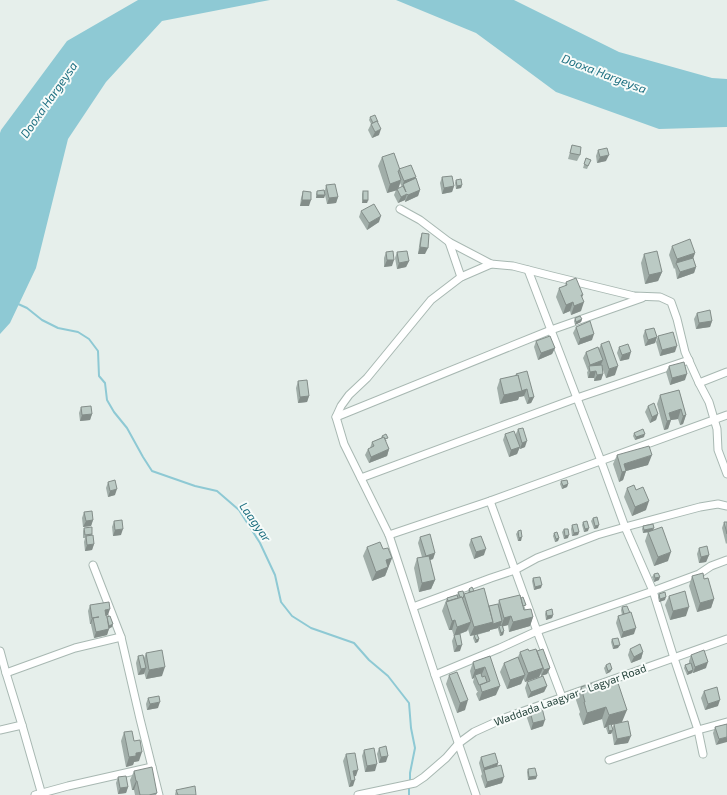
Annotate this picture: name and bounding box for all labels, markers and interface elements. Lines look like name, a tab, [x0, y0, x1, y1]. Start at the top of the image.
water label: Dooxa Hargeysa	[560, 51, 649, 97]
water label: Dooxa Hargeysa	[17, 59, 80, 141]
water label: Laagyar	[236, 499, 275, 545]
street label: Waddada Laagyar - Lagyar Road	[492, 661, 648, 728]

